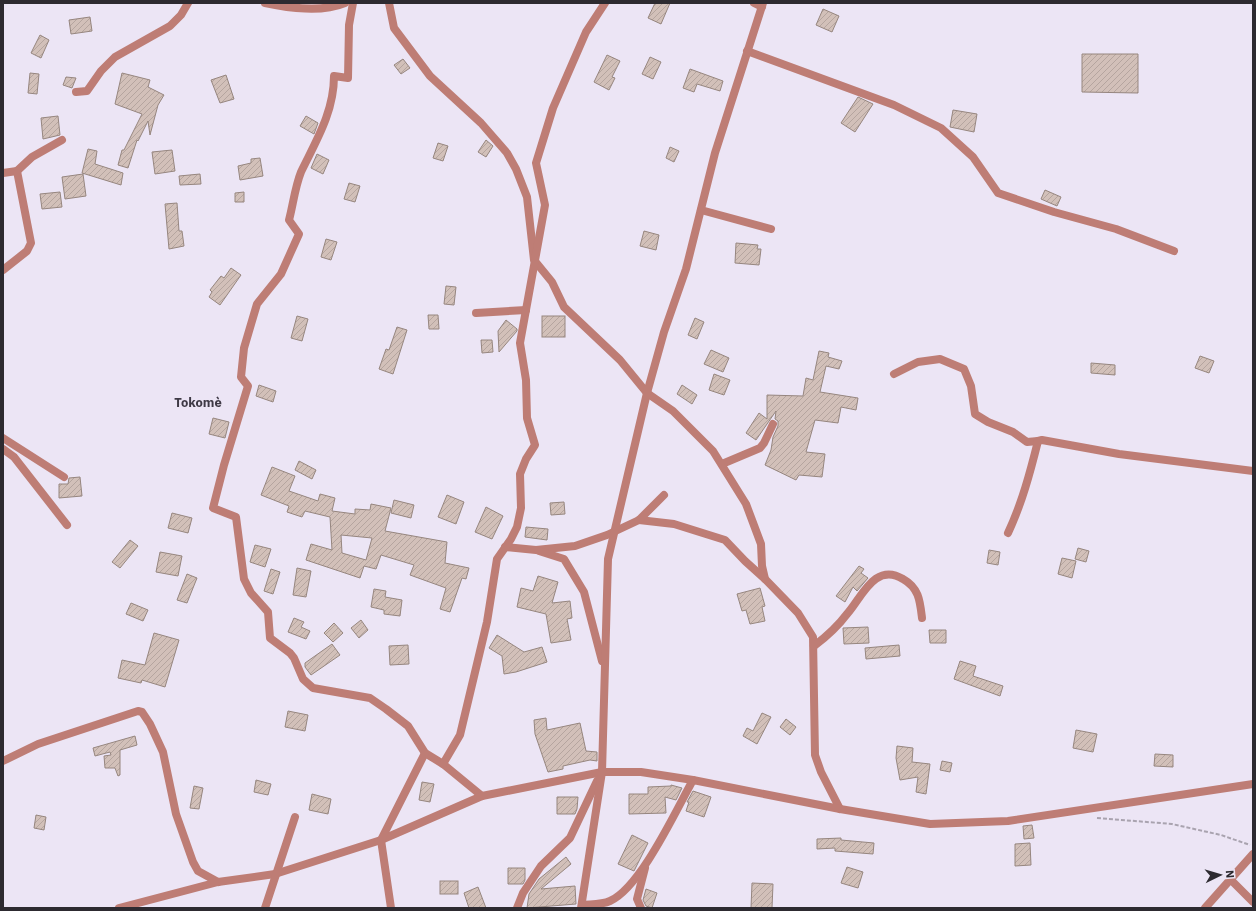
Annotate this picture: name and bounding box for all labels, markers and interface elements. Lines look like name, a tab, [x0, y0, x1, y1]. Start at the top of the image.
district label: Tokomè	[174, 394, 222, 411]
north arrow	[1200, 855, 1240, 895]
text: N	[1223, 870, 1237, 879]

